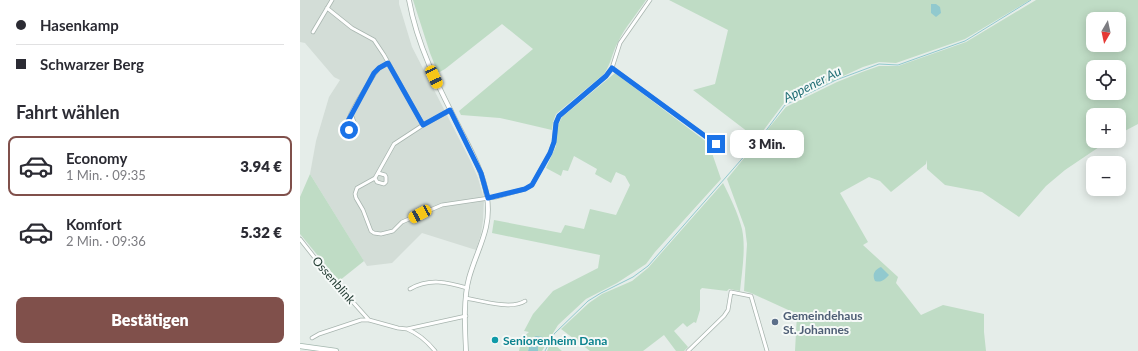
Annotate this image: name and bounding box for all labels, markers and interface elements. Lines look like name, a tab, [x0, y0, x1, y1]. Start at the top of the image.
north arrow	[1086, 12, 1126, 52]
map controls	[1086, 12, 1126, 196]
text: Hasenkamp	[40, 16, 119, 34]
text: Schwarzer Berg	[40, 55, 144, 73]
button: locate	[1086, 60, 1126, 100]
water label: Appener Au	[779, 63, 844, 106]
car	[423, 64, 445, 90]
text: Fahrt wählen	[16, 101, 120, 123]
button: +	[1086, 108, 1126, 148]
route start	[340, 121, 358, 139]
callout: 3 Min.	[730, 130, 804, 158]
route end	[707, 135, 725, 153]
text: 3 Min.	[749, 136, 785, 152]
icon: car	[18, 148, 54, 184]
text: Economy	[66, 149, 127, 167]
button: −	[1086, 156, 1126, 196]
text: 3.94 €	[240, 157, 282, 175]
text: 1 Min. · 09:35	[66, 167, 146, 183]
car	[407, 203, 433, 225]
icon: car	[18, 214, 54, 250]
text: Komfort	[66, 215, 122, 233]
text: 5.32 €	[240, 223, 282, 241]
text: 2 Min. · 09:36	[66, 233, 146, 249]
street label: Ossenblink	[309, 253, 359, 308]
button: Bestätigen	[16, 297, 284, 343]
place label: Gemeindehaus St. Johannes	[783, 308, 862, 337]
marker: Gemeindehaus St. Johannes	[770, 317, 780, 327]
place label: Seniorenheim Dana	[503, 333, 607, 348]
marker: Seniorenheim Dana	[490, 335, 500, 345]

